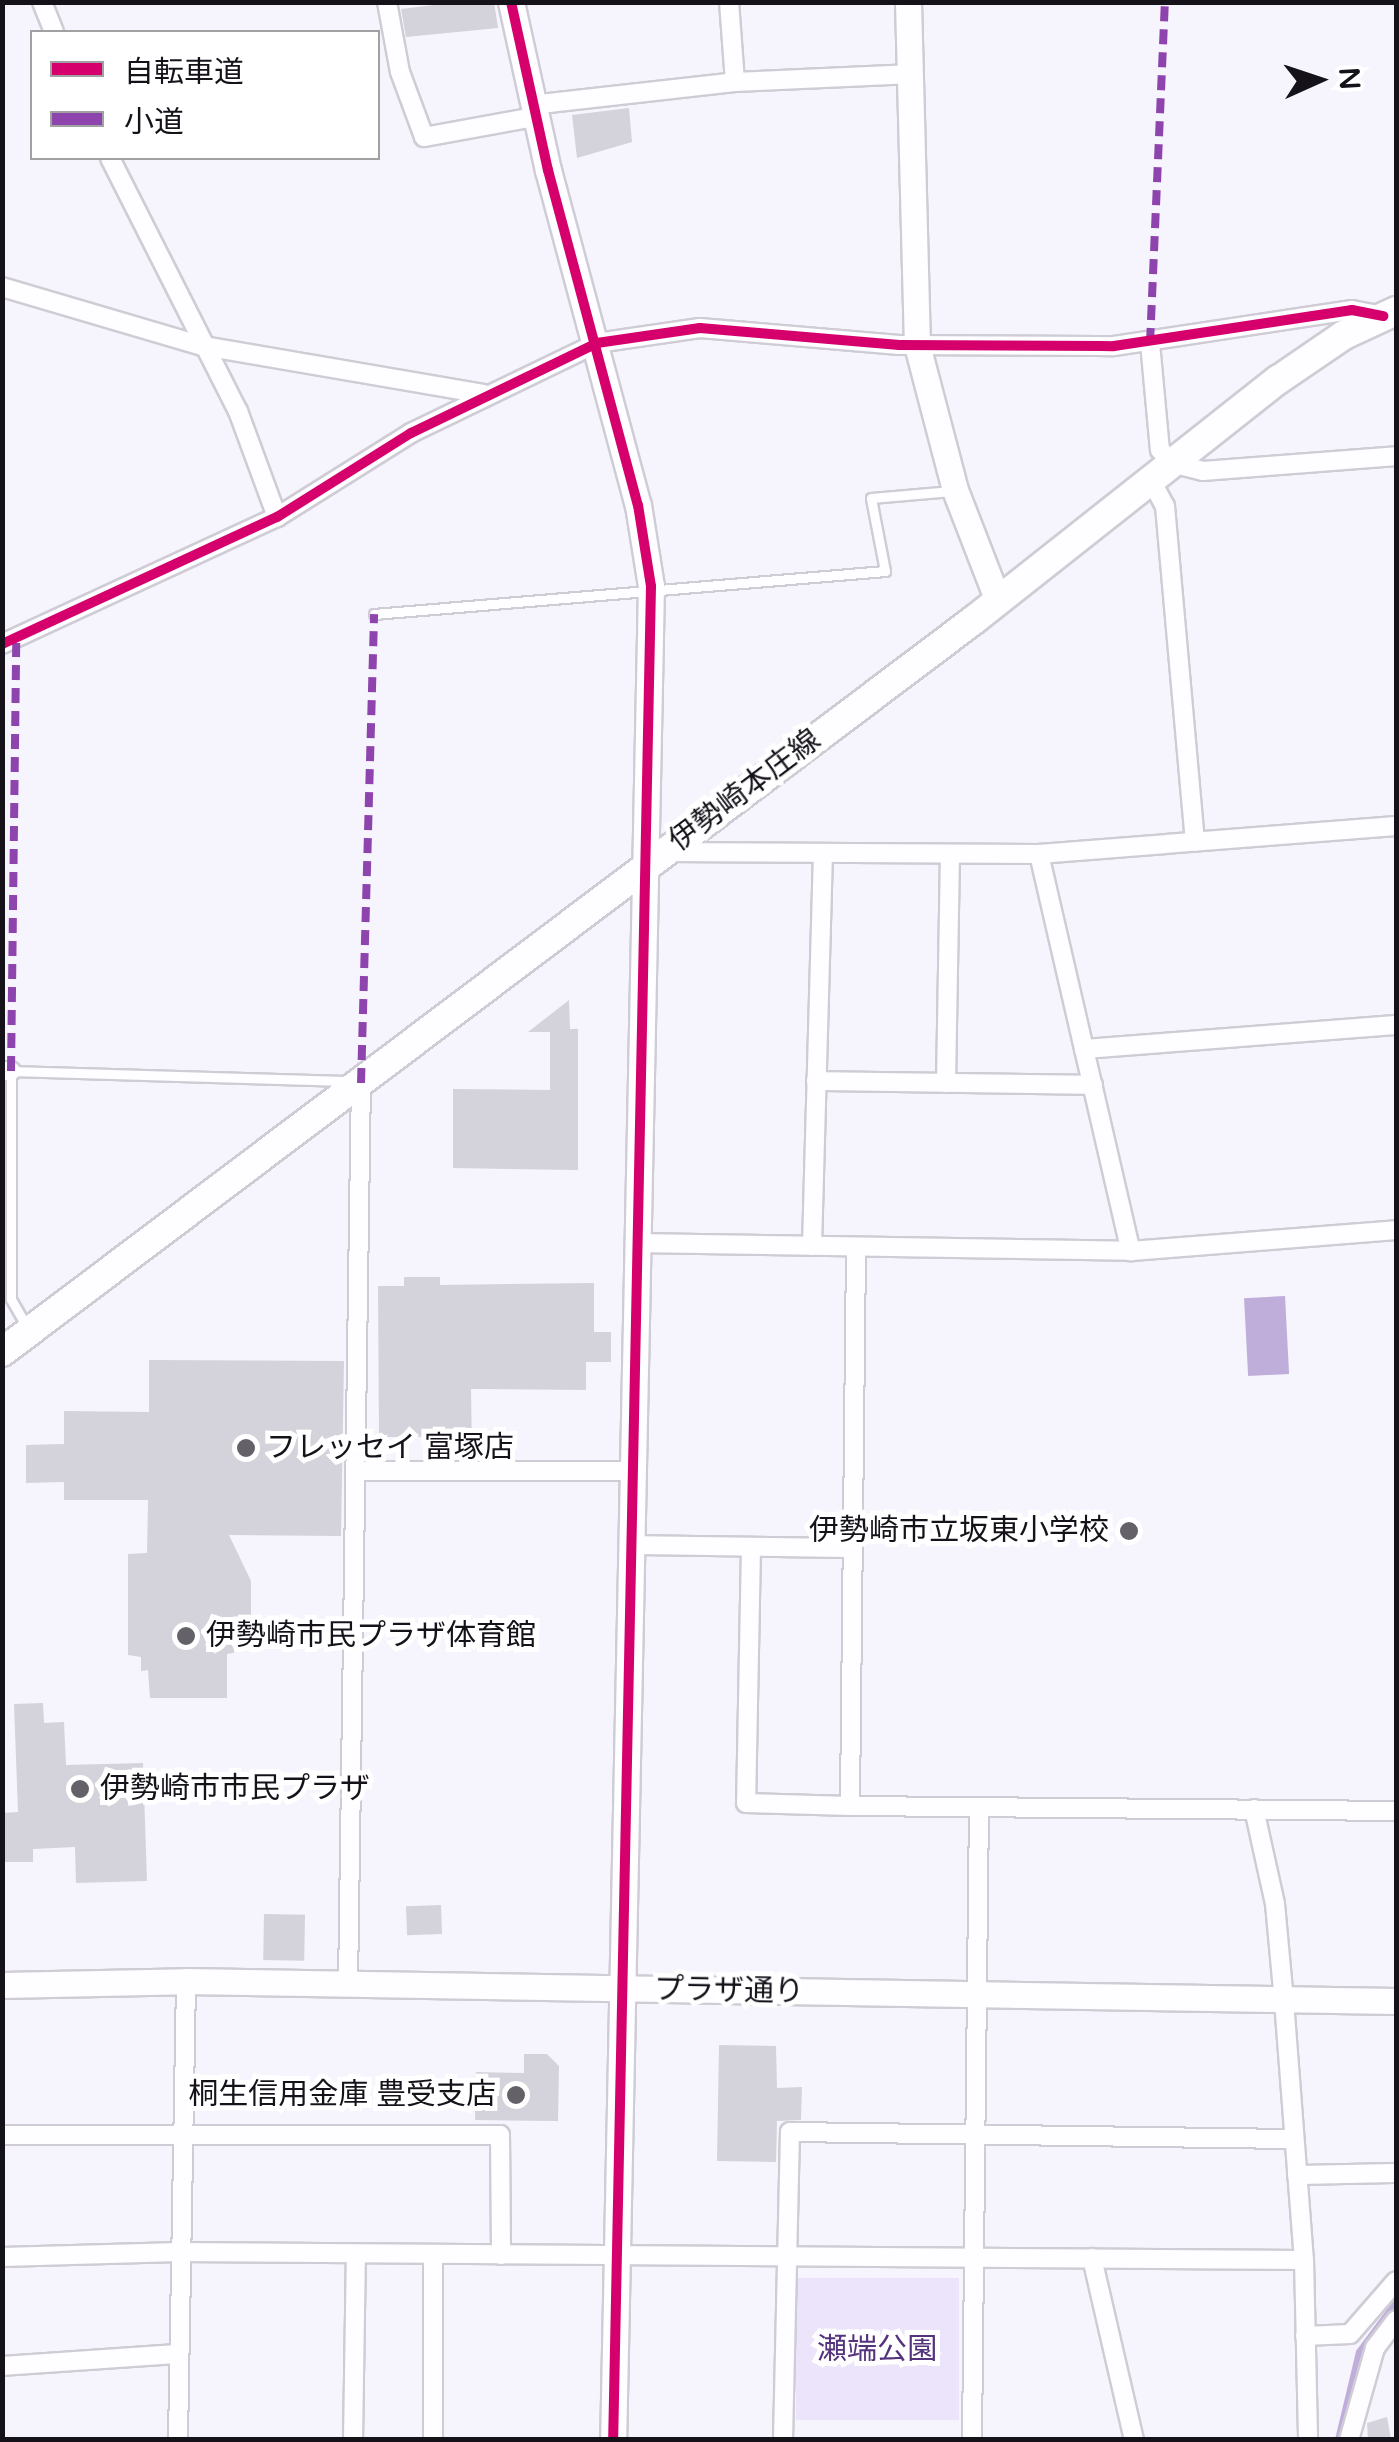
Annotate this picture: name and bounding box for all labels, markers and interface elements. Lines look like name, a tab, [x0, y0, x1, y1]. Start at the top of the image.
legend	[30, 30, 380, 160]
north arrow	[1269, 30, 1369, 130]
text: 自転車道	[124, 54, 244, 91]
text: N	[1331, 66, 1367, 91]
text: 小道	[124, 104, 184, 141]
street label: 伊勢崎本庄線	[662, 722, 828, 860]
place label: フレッセイ 富塚店	[266, 1430, 514, 1466]
marker: フレッセイ 富塚店	[235, 1437, 257, 1459]
place label: 伊勢崎市立坂東小学校	[809, 1513, 1109, 1549]
marker: 伊勢崎市立坂東小学校	[1118, 1520, 1140, 1542]
place label: 伊勢崎市民プラザ体育館	[206, 1618, 536, 1654]
marker: 伊勢崎市民プラザ体育館	[175, 1625, 197, 1647]
place label: 伊勢崎市市民プラザ	[100, 1771, 370, 1807]
marker: 伊勢崎市市民プラザ	[69, 1778, 91, 1800]
street label: プラザ通り	[654, 1972, 804, 2010]
place label: 桐生信用金庫 豊受支店	[188, 2077, 496, 2113]
marker: 桐生信用金庫 豊受支店	[505, 2084, 527, 2106]
park label: 瀬端公園	[817, 2332, 937, 2368]

